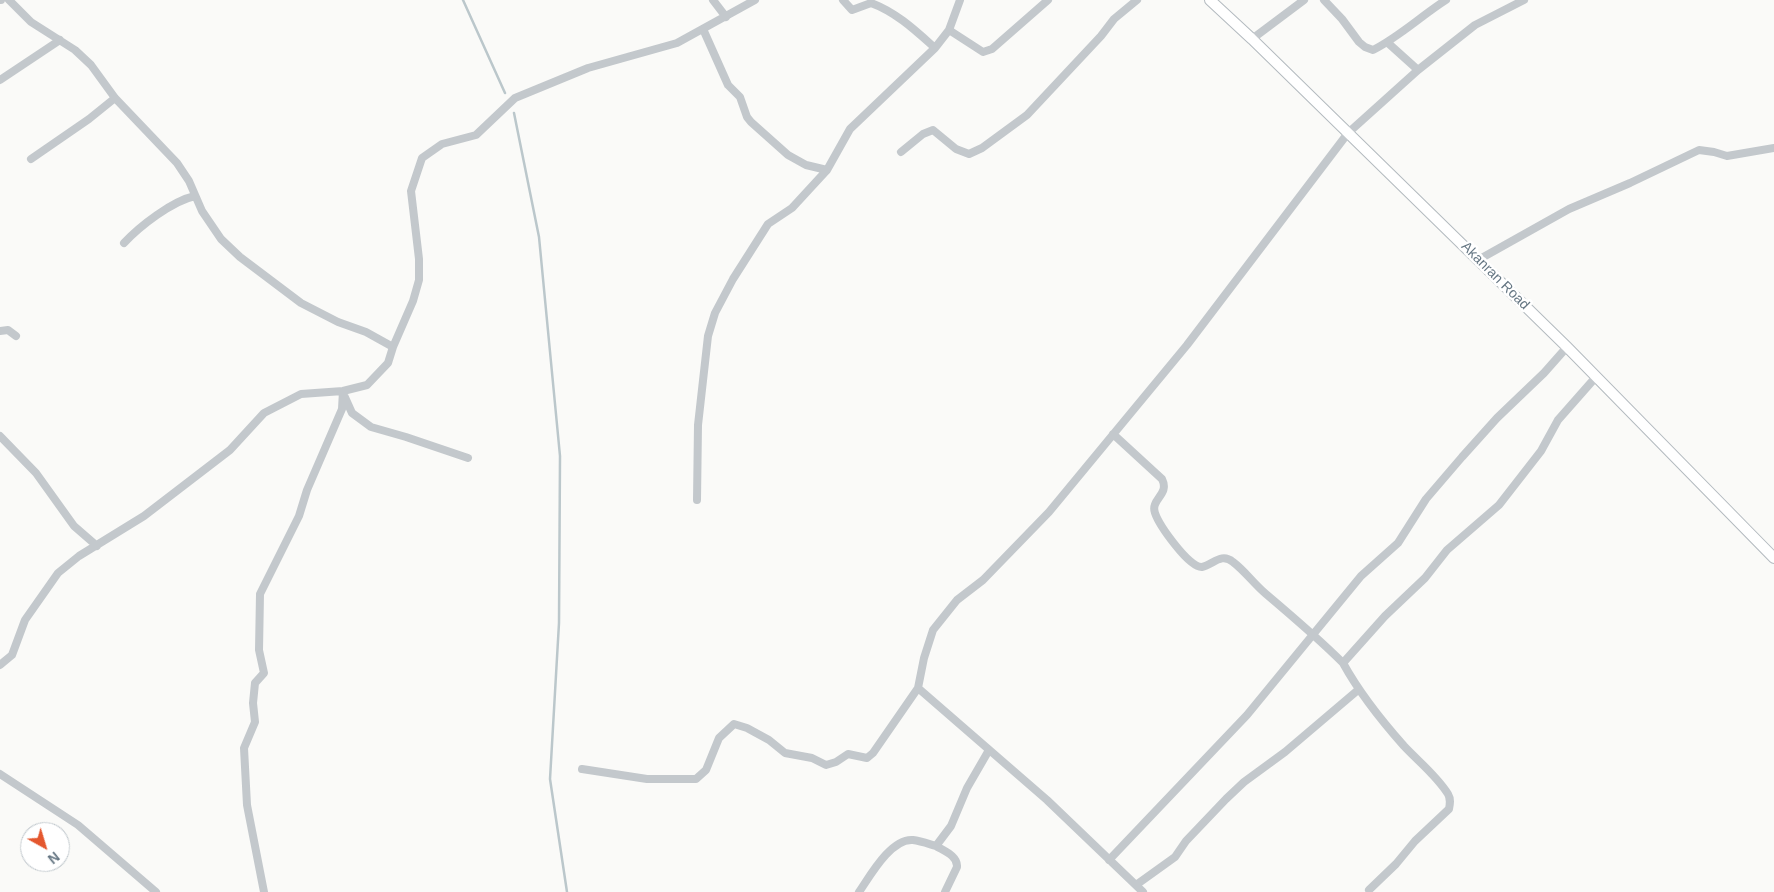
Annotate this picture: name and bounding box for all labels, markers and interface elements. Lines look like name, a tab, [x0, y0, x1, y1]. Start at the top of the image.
street label: Akanran Road	[1457, 238, 1533, 314]
north arrow	[20, 822, 70, 872]
text: N	[45, 848, 63, 867]

